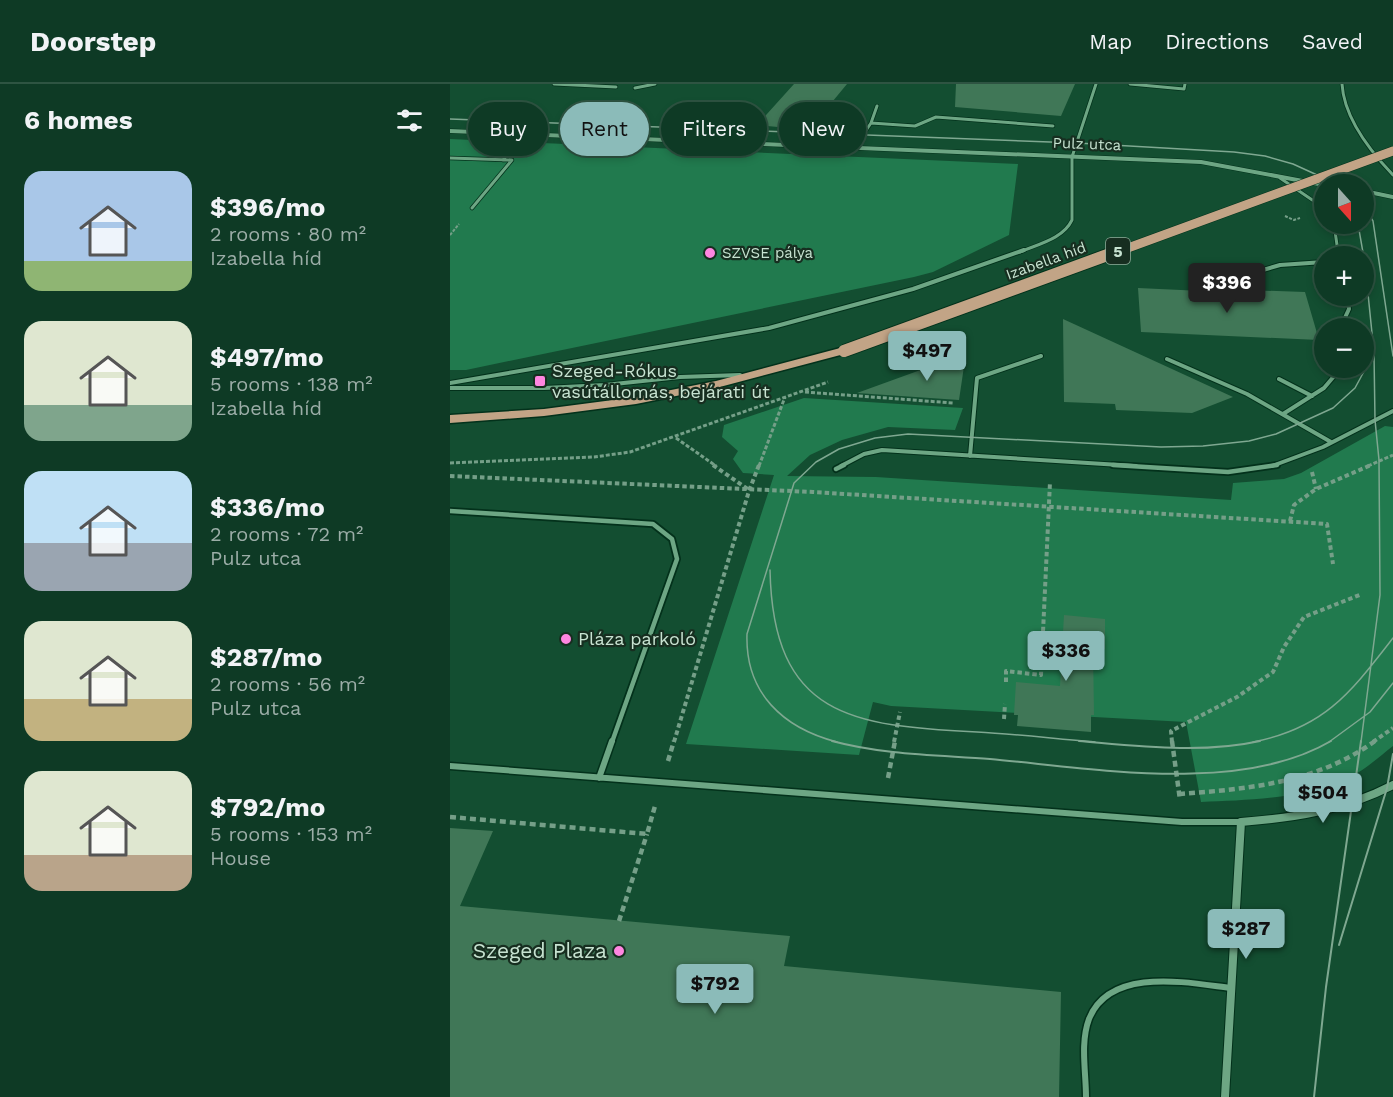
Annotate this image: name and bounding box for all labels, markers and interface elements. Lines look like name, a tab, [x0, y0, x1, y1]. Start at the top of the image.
text: Doorstep	[30, 25, 156, 58]
text: Map	[1089, 29, 1132, 54]
text: Directions	[1165, 29, 1269, 54]
text: Saved	[1302, 29, 1363, 54]
chip: Buy	[468, 102, 548, 156]
chip: Rent	[560, 102, 649, 156]
chip: Filters	[661, 102, 767, 156]
chip: New	[779, 102, 866, 156]
icon: filters	[393, 104, 426, 137]
text: 6 homes	[24, 105, 133, 135]
street label: Pulz utca	[1052, 134, 1122, 154]
north arrow	[1314, 174, 1374, 234]
map controls	[1314, 174, 1374, 378]
text: $396/mo	[210, 192, 325, 222]
icon: home	[72, 195, 144, 267]
text: 2 rooms · 80 m²	[210, 222, 366, 246]
street label: Izabella híd	[1003, 238, 1089, 284]
road number: 5	[1106, 238, 1130, 264]
place label: SZVSE pálya	[722, 244, 814, 262]
text: Izabella híd	[210, 246, 322, 270]
marker: SZVSE pálya	[703, 246, 717, 260]
button: +	[1314, 246, 1374, 306]
pin: $396	[1191, 263, 1263, 314]
text: $396	[1202, 270, 1252, 294]
button: −	[1314, 318, 1374, 378]
pin: $497	[891, 331, 963, 382]
text: $497	[902, 338, 952, 362]
text: $497/mo	[210, 342, 324, 372]
icon: home	[72, 345, 144, 417]
place label: Szeged-Rókus vasútállomás, bejárati út	[552, 360, 770, 402]
text: 5 rooms · 138 m²	[210, 372, 373, 396]
marker: Szeged-Rókus vasútállomás, bejárati út	[533, 374, 547, 388]
text: Izabella híd	[210, 396, 322, 420]
text: $336/mo	[210, 492, 325, 522]
icon: home	[72, 495, 144, 567]
text: 2 rooms · 72 m²	[210, 522, 363, 546]
text: Pulz utca	[210, 546, 301, 570]
place label: Pláza parkoló	[578, 628, 696, 649]
pin: $336	[1030, 631, 1102, 682]
marker: Pláza parkoló	[559, 632, 573, 646]
text: $336	[1042, 638, 1090, 662]
text: $287/mo	[210, 642, 322, 672]
icon: home	[72, 645, 144, 717]
text: 2 rooms · 56 m²	[210, 672, 365, 696]
text: Pulz utca	[210, 696, 301, 720]
pin: $504	[1287, 773, 1359, 824]
text: $504	[1298, 780, 1348, 804]
text: $792/mo	[210, 792, 325, 822]
icon: home	[72, 795, 144, 867]
text: 5 rooms · 153 m²	[210, 822, 372, 846]
text: House	[210, 846, 271, 870]
pin: $287	[1210, 909, 1282, 960]
text: $287	[1222, 916, 1270, 940]
place label: Szeged Plaza	[473, 938, 607, 963]
marker: Szeged Plaza	[612, 944, 626, 958]
pin: $792	[679, 964, 751, 1015]
text: $792	[690, 971, 740, 995]

